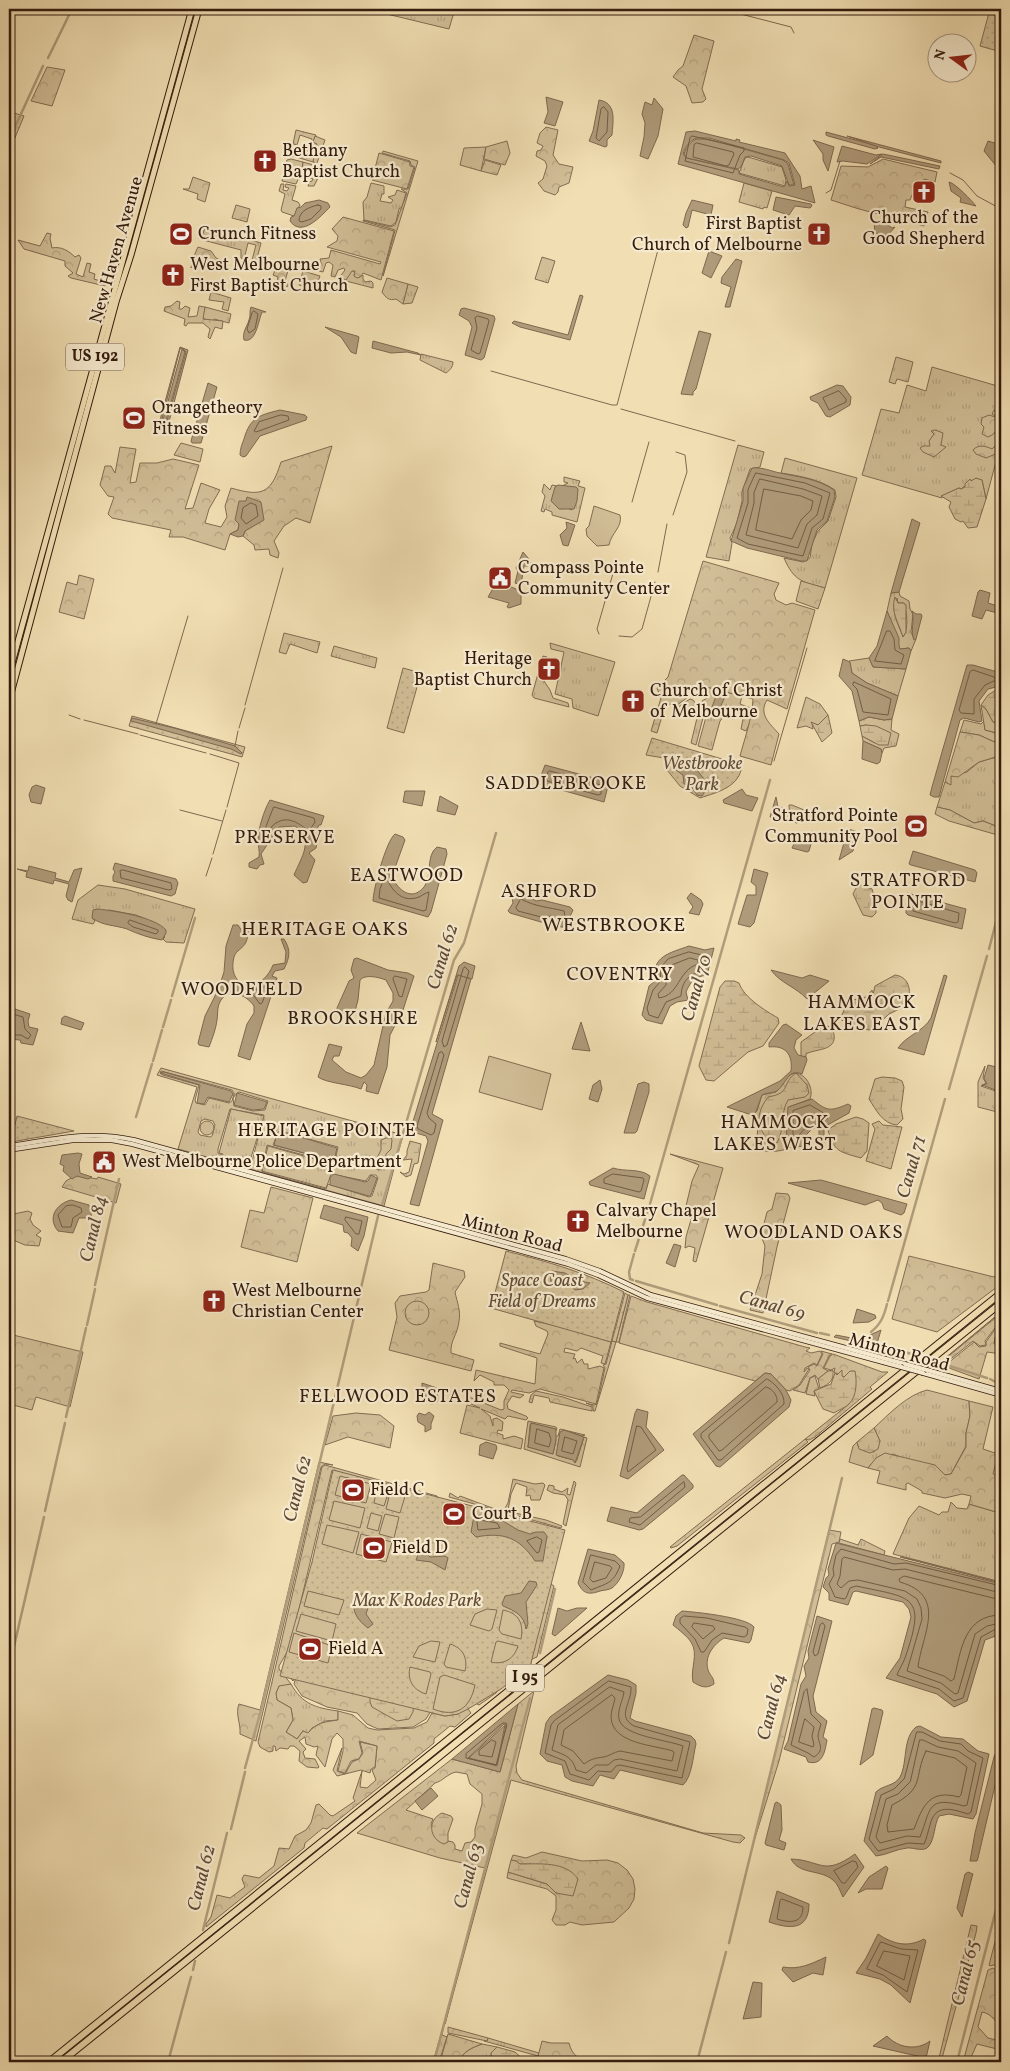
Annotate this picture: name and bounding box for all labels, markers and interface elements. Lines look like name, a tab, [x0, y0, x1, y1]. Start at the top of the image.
north arrow	[928, 32, 978, 82]
text: N	[930, 48, 951, 62]
place label: Bethany Baptist Church	[282, 139, 401, 185]
church icon: Bethany Baptist Church	[252, 148, 278, 174]
street label: New Haven Avenue	[84, 174, 150, 326]
church icon: Church of the Good Shepherd	[911, 179, 937, 205]
place label: Church of the Good Shepherd	[863, 206, 985, 252]
place label: First Baptist Church of Melbourne	[632, 212, 802, 258]
sports icon: Crunch Fitness	[168, 221, 194, 247]
church icon: First Baptist Church of Melbourne	[806, 221, 832, 247]
place label: Crunch Fitness	[198, 222, 316, 247]
place label: West Melbourne First Baptist Church	[190, 253, 349, 299]
church icon: West Melbourne First Baptist Church	[160, 262, 186, 288]
road number: US 192	[66, 344, 124, 371]
place label: Orangetheory Fitness	[152, 396, 263, 442]
sports icon: Orangetheory Fitness	[121, 405, 147, 431]
place label: Compass Pointe Community Center	[518, 556, 670, 602]
public building icon: Compass Pointe Community Center	[487, 565, 513, 591]
place label: Heritage Baptist Church	[414, 647, 532, 693]
church icon: Heritage Baptist Church	[536, 656, 562, 682]
place label: Church of Christ of Melbourne	[650, 679, 783, 725]
church icon: Church of Christ of Melbourne	[620, 688, 646, 714]
park label: Westbrooke Park	[662, 752, 743, 798]
district label: SADDLEBROOKE	[485, 771, 647, 797]
place label: Stratford Pointe Community Pool	[765, 804, 898, 850]
sports icon: Stratford Pointe Community Pool	[903, 813, 929, 839]
district label: PRESERVE	[234, 825, 336, 851]
district label: EASTWOOD	[350, 863, 464, 889]
district label: STRATFORD POINTE	[850, 868, 966, 916]
district label: ASHFORD	[501, 879, 597, 905]
district label: WESTBROOKE	[542, 912, 686, 940]
district label: HERITAGE OAKS	[241, 916, 409, 944]
water label: Canal 62	[421, 921, 465, 993]
water label: Canal 70	[675, 951, 719, 1025]
district label: COVENTRY	[567, 962, 673, 988]
district label: WOODFIELD	[181, 977, 303, 1003]
district label: HAMMOCK LAKES EAST	[803, 990, 921, 1038]
district label: BROOKSHIRE	[287, 1006, 419, 1032]
district label: HAMMOCK LAKES WEST	[713, 1110, 837, 1158]
district label: HERITAGE POINTE	[237, 1118, 417, 1144]
water label: Canal 71	[891, 1133, 933, 1201]
public building icon: West Melbourne Police Department	[91, 1149, 117, 1175]
place label: West Melbourne Police Department	[122, 1150, 402, 1175]
water label: Canal 84	[74, 1193, 114, 1265]
place label: Calvary Chapel Melbourne	[596, 1199, 717, 1245]
church icon: Calvary Chapel Melbourne	[565, 1208, 591, 1234]
street label: Minton Road	[459, 1209, 565, 1259]
district label: WOODLAND OAKS	[724, 1220, 904, 1246]
park label: Space Coast Field of Dreams	[488, 1269, 597, 1315]
place label: West Melbourne Christian Center	[232, 1279, 364, 1325]
water label: Canal 69	[736, 1284, 808, 1328]
church icon: West Melbourne Christian Center	[201, 1288, 227, 1314]
street label: Minton Road	[846, 1328, 952, 1378]
district label: FELLWOOD ESTATES	[299, 1384, 497, 1410]
water label: Canal 62	[277, 1453, 319, 1525]
sports icon: Field C	[340, 1477, 366, 1503]
place label: Field C	[370, 1478, 424, 1503]
sports icon: Court B	[441, 1501, 467, 1527]
place label: Court B	[472, 1502, 532, 1527]
sports icon: Field D	[361, 1535, 387, 1561]
place label: Field D	[392, 1536, 448, 1561]
park label: Max K Rodes Park	[352, 1589, 481, 1614]
sports icon: Field A	[297, 1636, 323, 1662]
place label: Field A	[328, 1637, 384, 1662]
road number: I 95	[506, 1665, 544, 1692]
water label: Canal 64	[751, 1671, 793, 1743]
water label: Canal 63	[448, 1840, 490, 1912]
water label: Canal 62	[181, 1842, 223, 1914]
water label: Canal 65	[945, 1937, 987, 2009]

